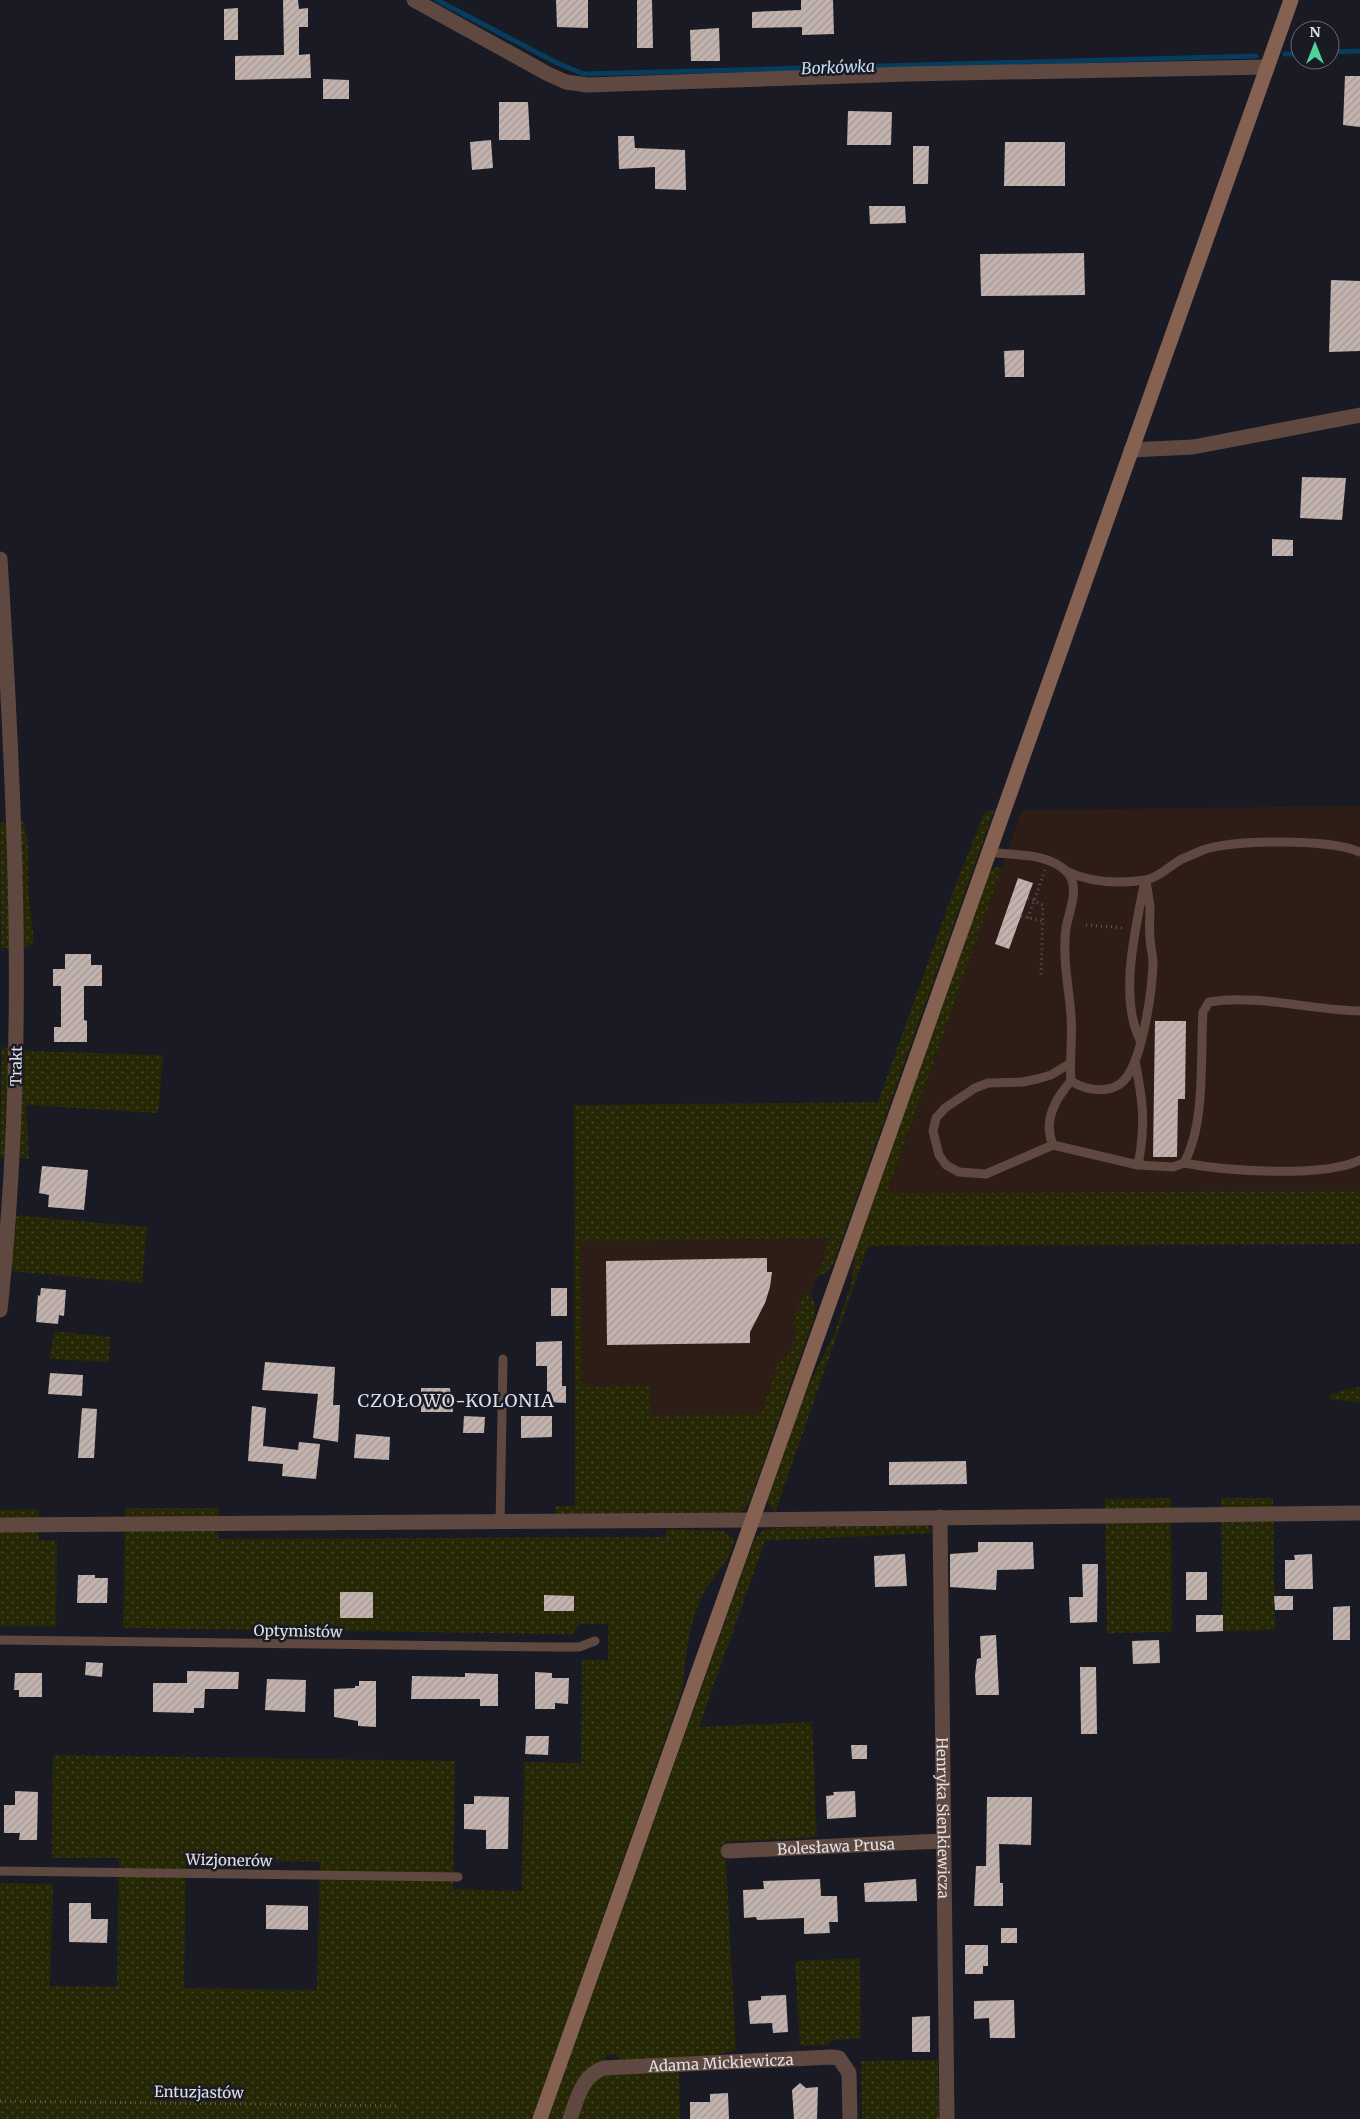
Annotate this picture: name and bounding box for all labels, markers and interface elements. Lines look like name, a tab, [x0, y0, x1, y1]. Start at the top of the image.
north arrow	[1290, 20, 1340, 70]
text: N	[1309, 23, 1321, 41]
water label: Borkówka	[801, 56, 875, 78]
street label: Trakt	[6, 1046, 26, 1086]
district label: CZOŁOWO-KOLONIA	[357, 1389, 555, 1412]
street label: Optymistów	[253, 1621, 343, 1641]
street label: Henryka Sienkiewicza	[933, 1737, 954, 1899]
street label: Bolesława Prusa	[776, 1834, 895, 1858]
street label: Wizjonerów	[184, 1850, 273, 1870]
street label: Adama Mickiewicza	[647, 2049, 794, 2075]
street label: Entuzjastów	[154, 2082, 244, 2102]

